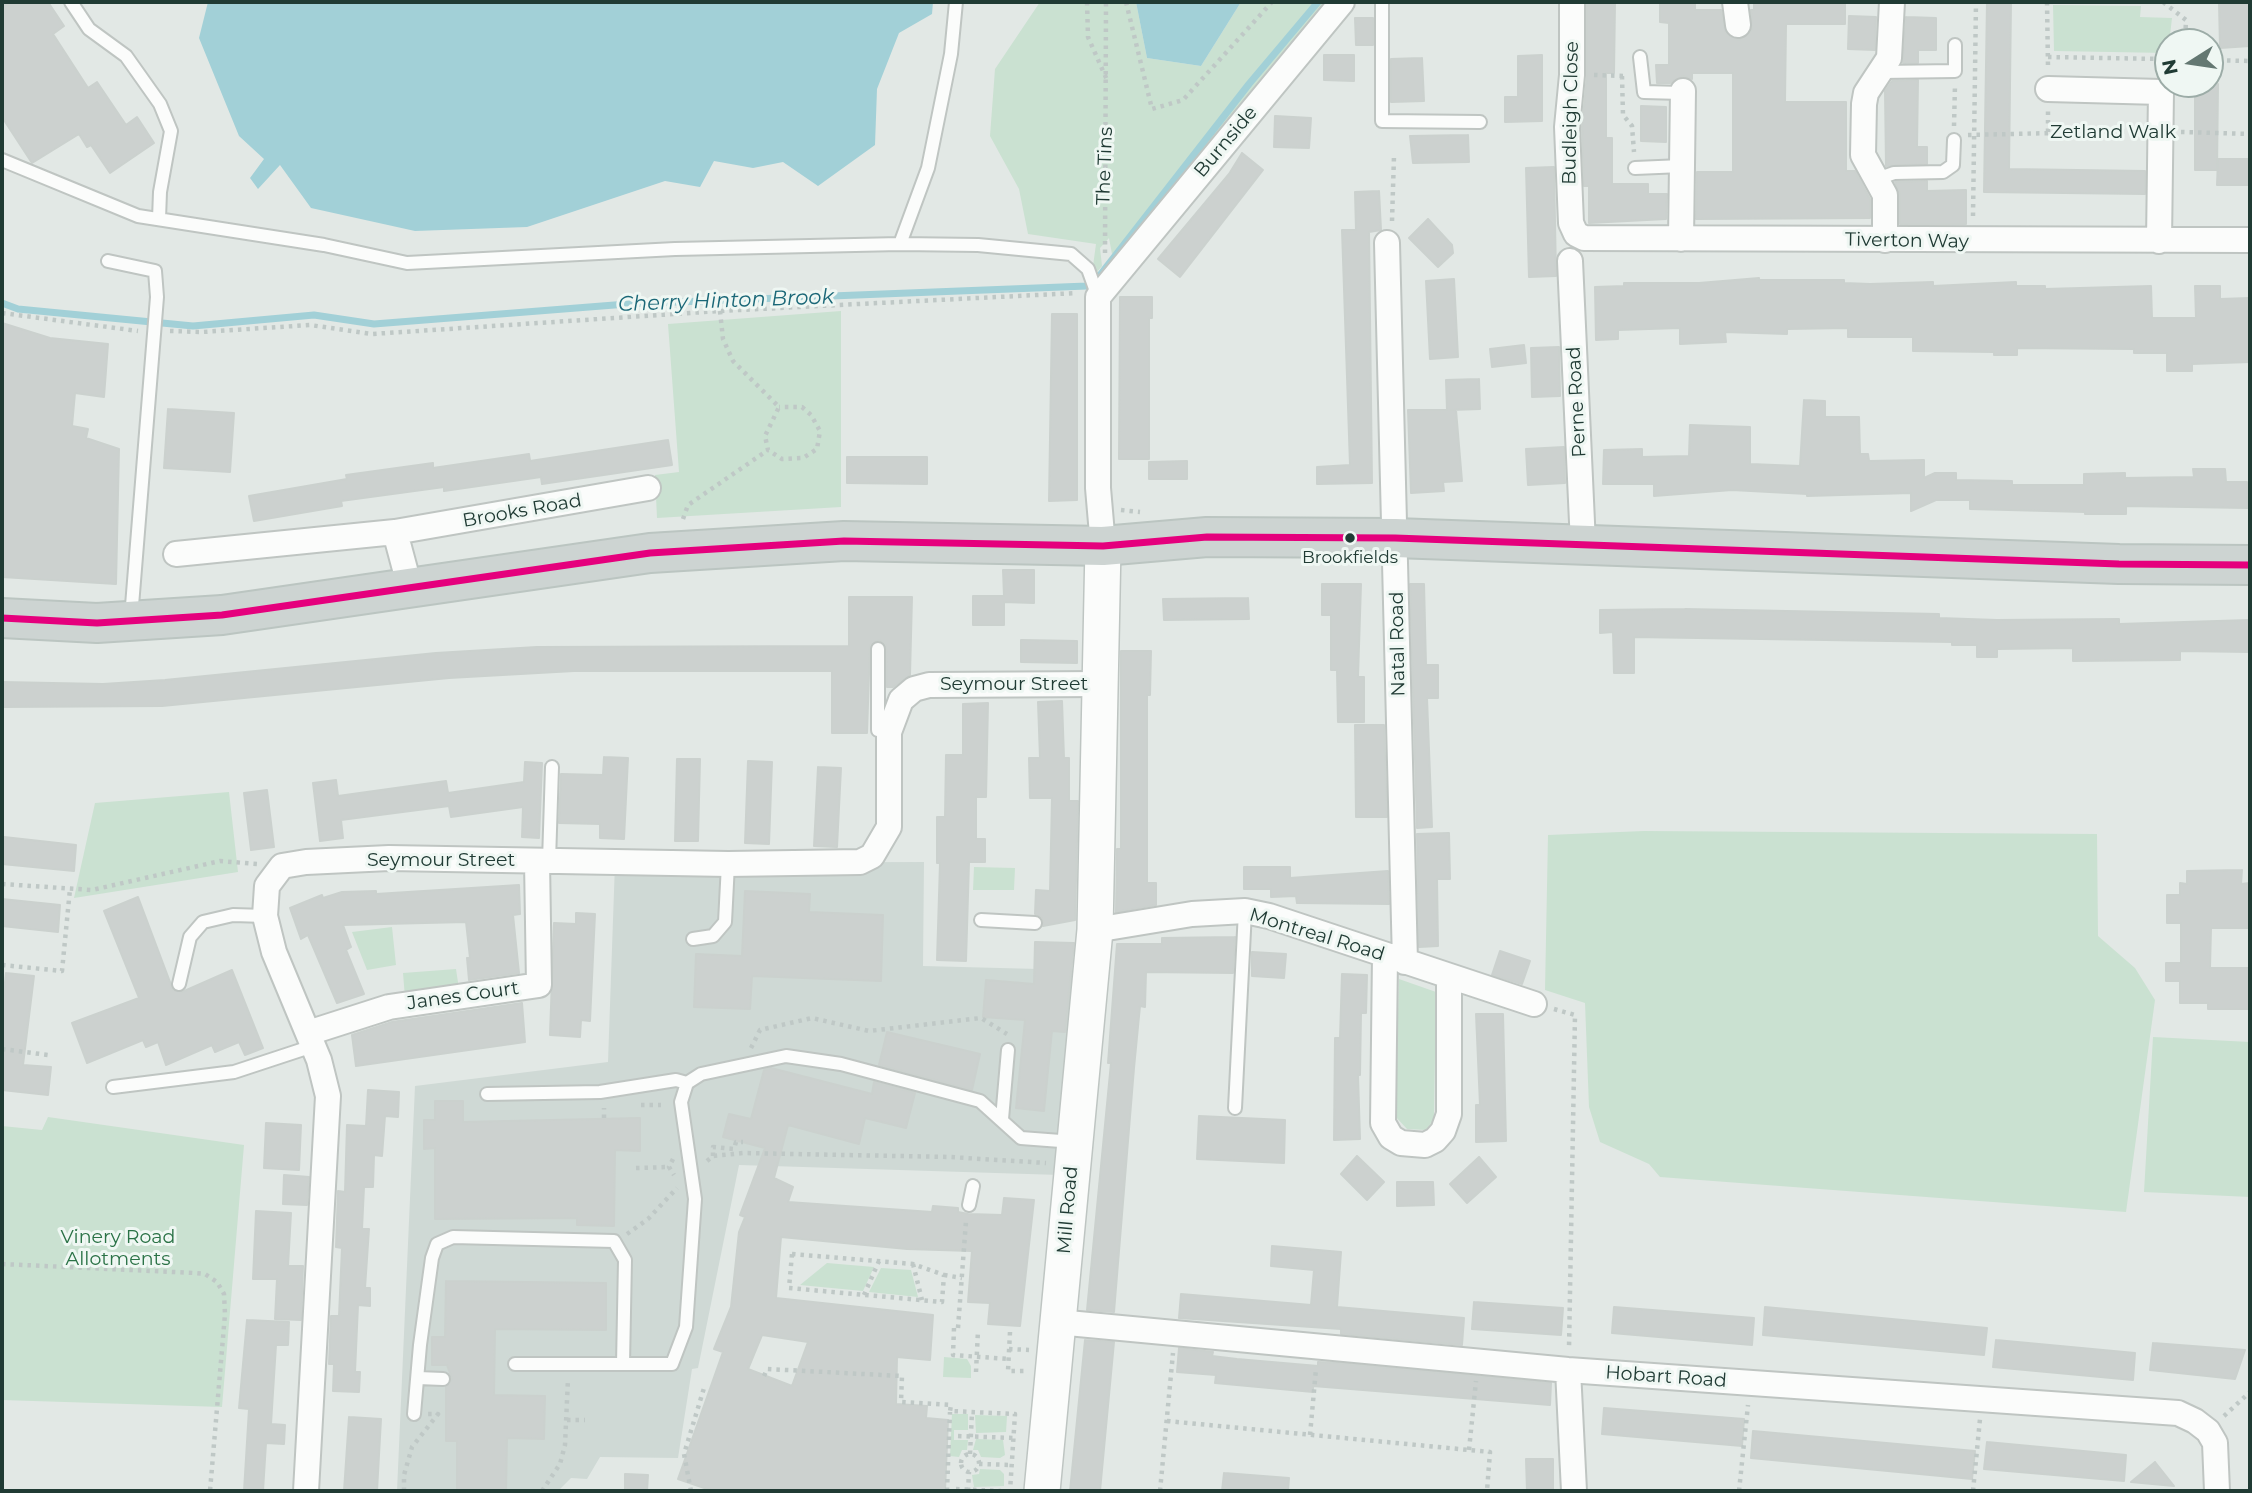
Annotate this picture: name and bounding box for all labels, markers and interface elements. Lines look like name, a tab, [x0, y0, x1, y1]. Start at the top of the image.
north arrow	[2154, 28, 2224, 98]
street label: Budleigh Close	[1558, 41, 1584, 185]
text: N	[2157, 57, 2183, 77]
street label: Burnside	[1190, 102, 1262, 182]
street label: Zetland Walk	[2050, 121, 2176, 143]
street label: The Tins	[1092, 126, 1118, 206]
street label: Tiverton Way	[1845, 229, 1969, 253]
water label: Cherry Hinton Brook	[618, 285, 834, 317]
street label: Perne Road	[1563, 346, 1591, 458]
street label: Brooks Road	[461, 489, 583, 533]
marker: Brookfields	[1343, 531, 1357, 545]
place label: Brookfields	[1302, 548, 1398, 568]
street label: Natal Road	[1386, 591, 1410, 697]
street label: Seymour Street	[940, 673, 1088, 695]
street label: Seymour Street	[367, 849, 515, 871]
street label: Montreal Road	[1247, 904, 1387, 966]
street label: Janes Court	[406, 977, 520, 1015]
street label: Mill Road	[1053, 1165, 1083, 1255]
park label: Vinery Road Allotments	[61, 1226, 175, 1270]
street label: Hobart Road	[1605, 1361, 1727, 1393]

